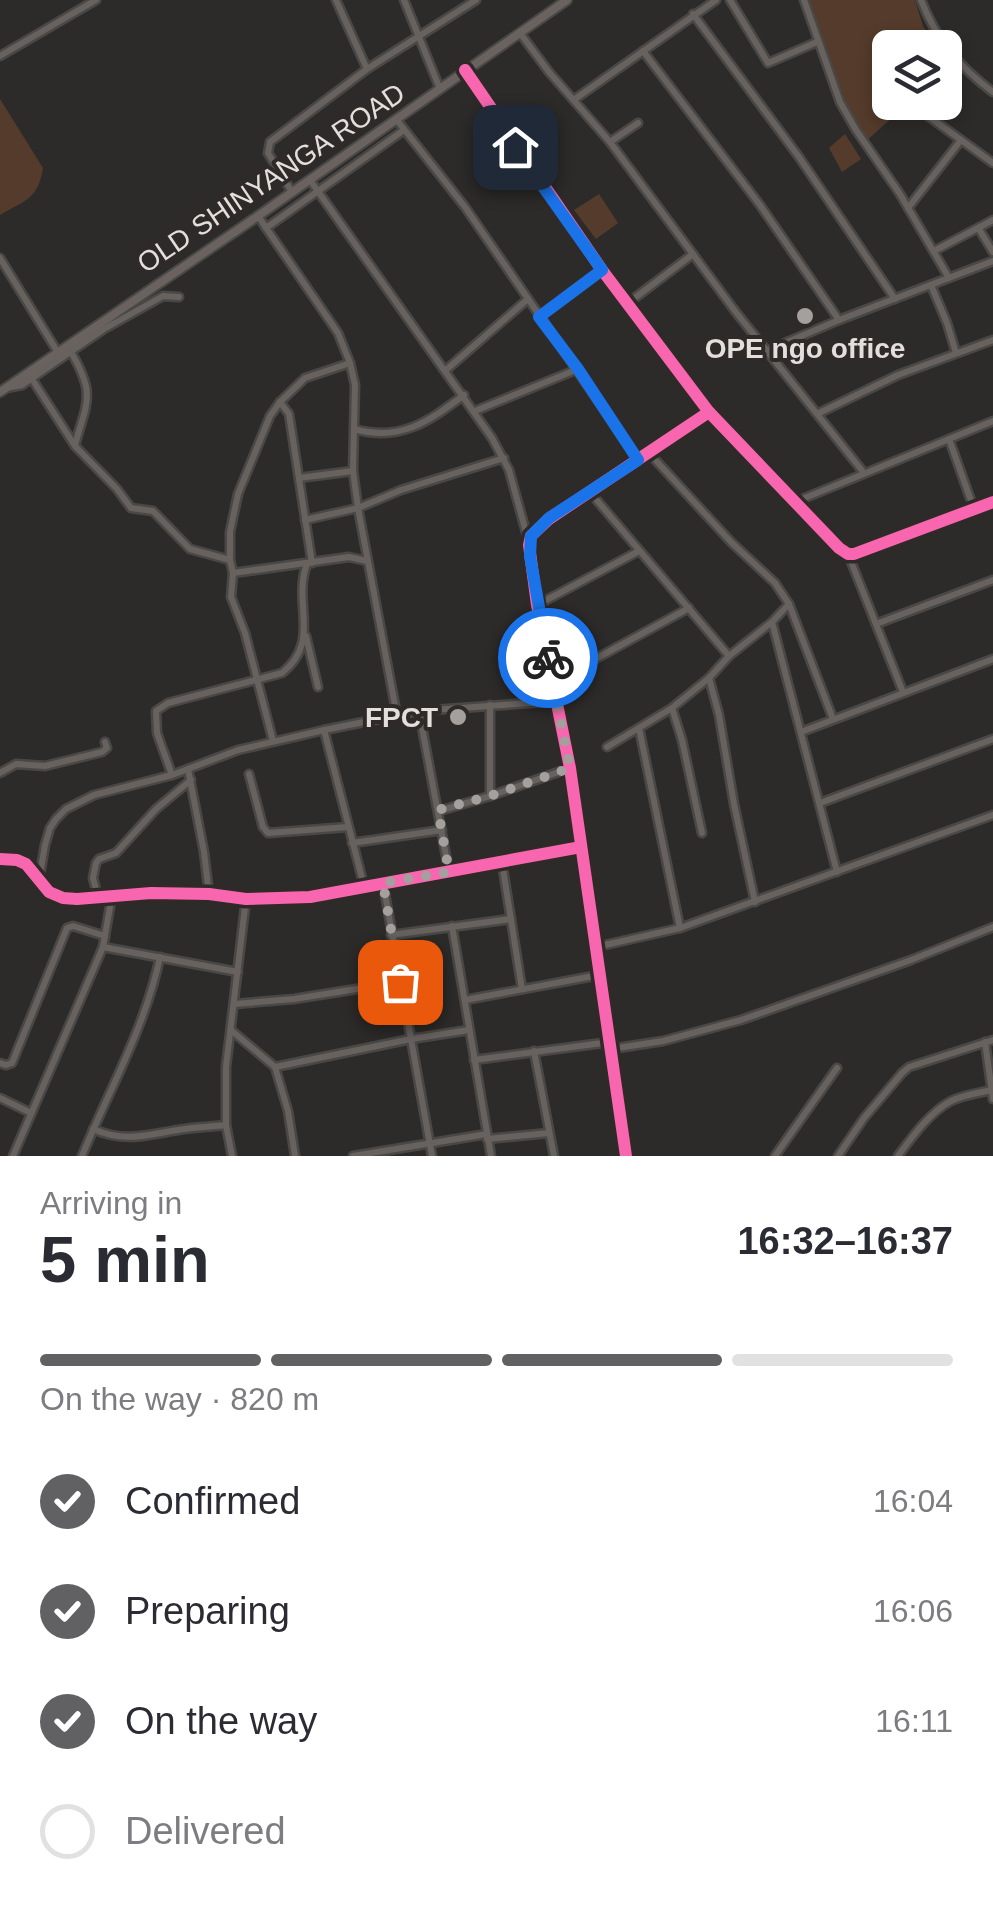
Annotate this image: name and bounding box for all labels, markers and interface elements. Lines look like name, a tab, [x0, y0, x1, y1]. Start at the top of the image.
map controls	[872, 30, 962, 120]
button: layers	[872, 30, 962, 120]
street label: OLD SHINYANGA ROAD	[132, 77, 410, 279]
pin	[473, 105, 558, 190]
icon: home	[488, 120, 543, 175]
marker: OPE ngo office	[794, 305, 816, 327]
place label: OPE ngo office	[705, 333, 905, 364]
courier	[498, 608, 598, 708]
icon: bike	[521, 631, 576, 686]
place label: FPCT	[365, 702, 438, 733]
marker: FPCT	[447, 706, 469, 728]
pin	[358, 940, 443, 1025]
icon: bag	[373, 955, 428, 1010]
text: Arriving in	[40, 1185, 182, 1221]
text: 16:32–16:37	[737, 1220, 953, 1262]
text: 5 min	[40, 1223, 210, 1296]
text: On the way · 820 m	[40, 1381, 319, 1417]
icon: check	[40, 1474, 95, 1529]
text: Confirmed	[125, 1480, 300, 1522]
text: 16:04	[873, 1483, 953, 1519]
icon: check	[40, 1584, 95, 1639]
text: Preparing	[125, 1590, 290, 1632]
text: 16:06	[873, 1593, 953, 1629]
icon: check	[40, 1694, 95, 1749]
text: On the way	[125, 1700, 317, 1742]
text: 16:11	[875, 1703, 953, 1739]
text: Delivered	[125, 1810, 286, 1852]

